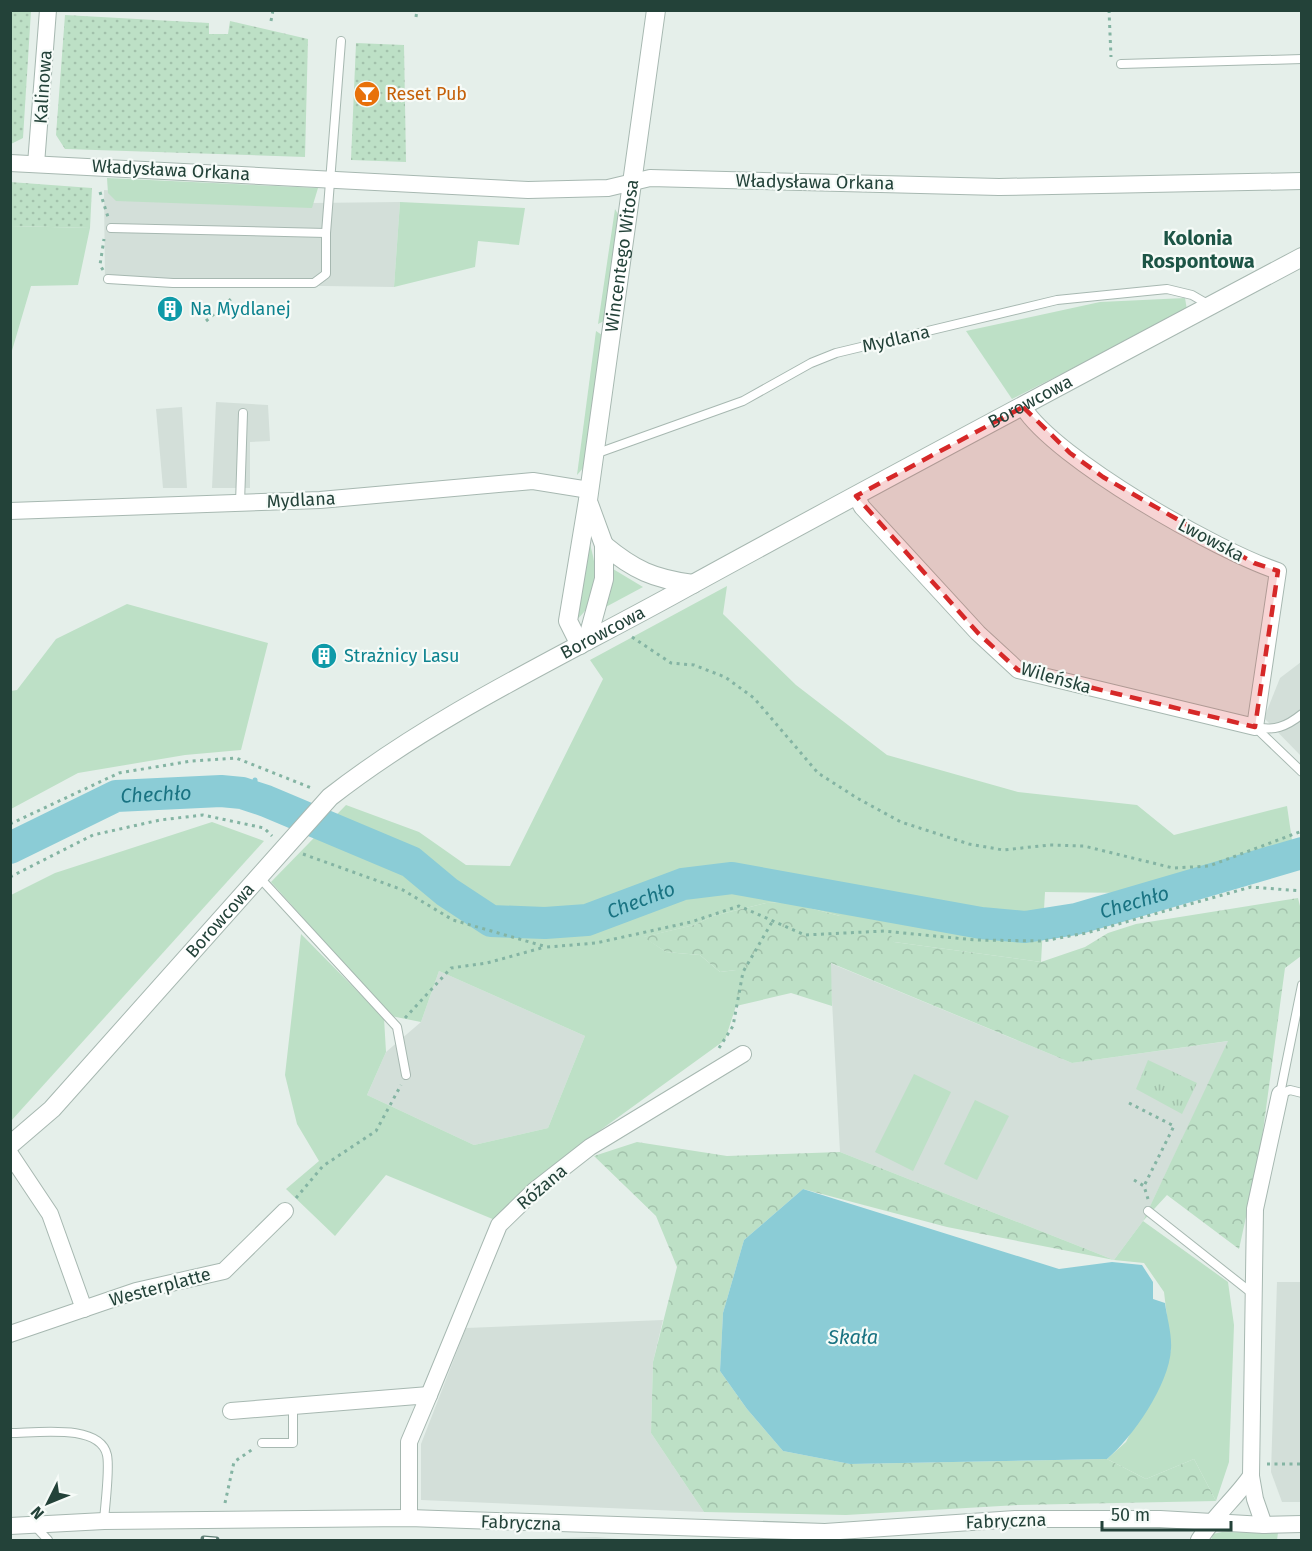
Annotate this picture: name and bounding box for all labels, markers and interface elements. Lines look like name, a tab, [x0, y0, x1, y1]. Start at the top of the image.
street label: Kalinowa	[29, 49, 57, 125]
bar icon: Reset Pub	[352, 79, 382, 109]
place label: Reset Pub	[386, 83, 467, 105]
street label: Władysława Orkana	[91, 155, 251, 185]
street label: Władysława Orkana	[735, 170, 895, 194]
street label: Wincentego Witosa	[600, 178, 643, 334]
district label: Kolonia Rospontowa	[1141, 226, 1255, 273]
building icon: Na Mydlanej	[155, 294, 185, 324]
place label: Na Mydlanej	[190, 298, 291, 320]
street label: Mydlana	[860, 321, 932, 357]
street label: Borowcowa	[984, 370, 1076, 433]
street label: Mydlana	[266, 487, 336, 513]
street label: Lwowska	[1174, 513, 1248, 567]
street label: Borowcowa	[557, 601, 649, 664]
building icon: Strażnicy Lasu	[309, 641, 339, 671]
place label: Strażnicy Lasu	[344, 645, 459, 667]
street label: Wileńska	[1018, 657, 1094, 699]
water label: Chechło	[120, 780, 192, 808]
water label: Chechło	[603, 876, 678, 924]
street label: Borowcowa	[181, 878, 259, 962]
water label: Chechło	[1097, 881, 1172, 923]
street label: Różana	[512, 1160, 572, 1214]
street label: Westerplatte	[107, 1263, 213, 1311]
water label: Skała	[827, 1325, 878, 1349]
north arrow	[18, 1473, 78, 1533]
scale bar	[1102, 1494, 1231, 1532]
text: N	[27, 1503, 48, 1523]
text: 50 m	[1111, 1504, 1150, 1526]
street label: Fabryczna	[965, 1509, 1047, 1533]
street label: Fabryczna	[480, 1511, 562, 1535]

